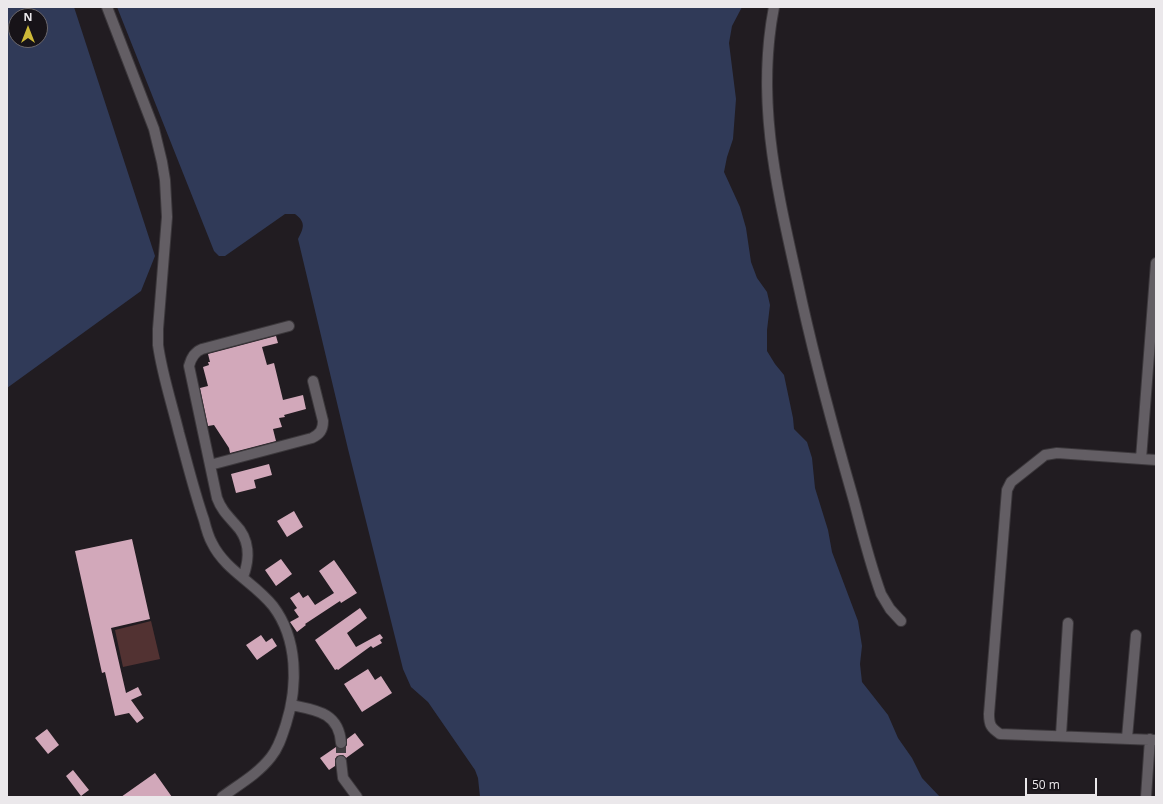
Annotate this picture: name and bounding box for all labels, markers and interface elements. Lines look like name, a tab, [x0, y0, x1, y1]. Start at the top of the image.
north arrow	[8, 8, 48, 48]
text: N	[24, 9, 32, 24]
scale bar	[1027, 770, 1099, 796]
text: 50 m	[1032, 776, 1060, 793]

